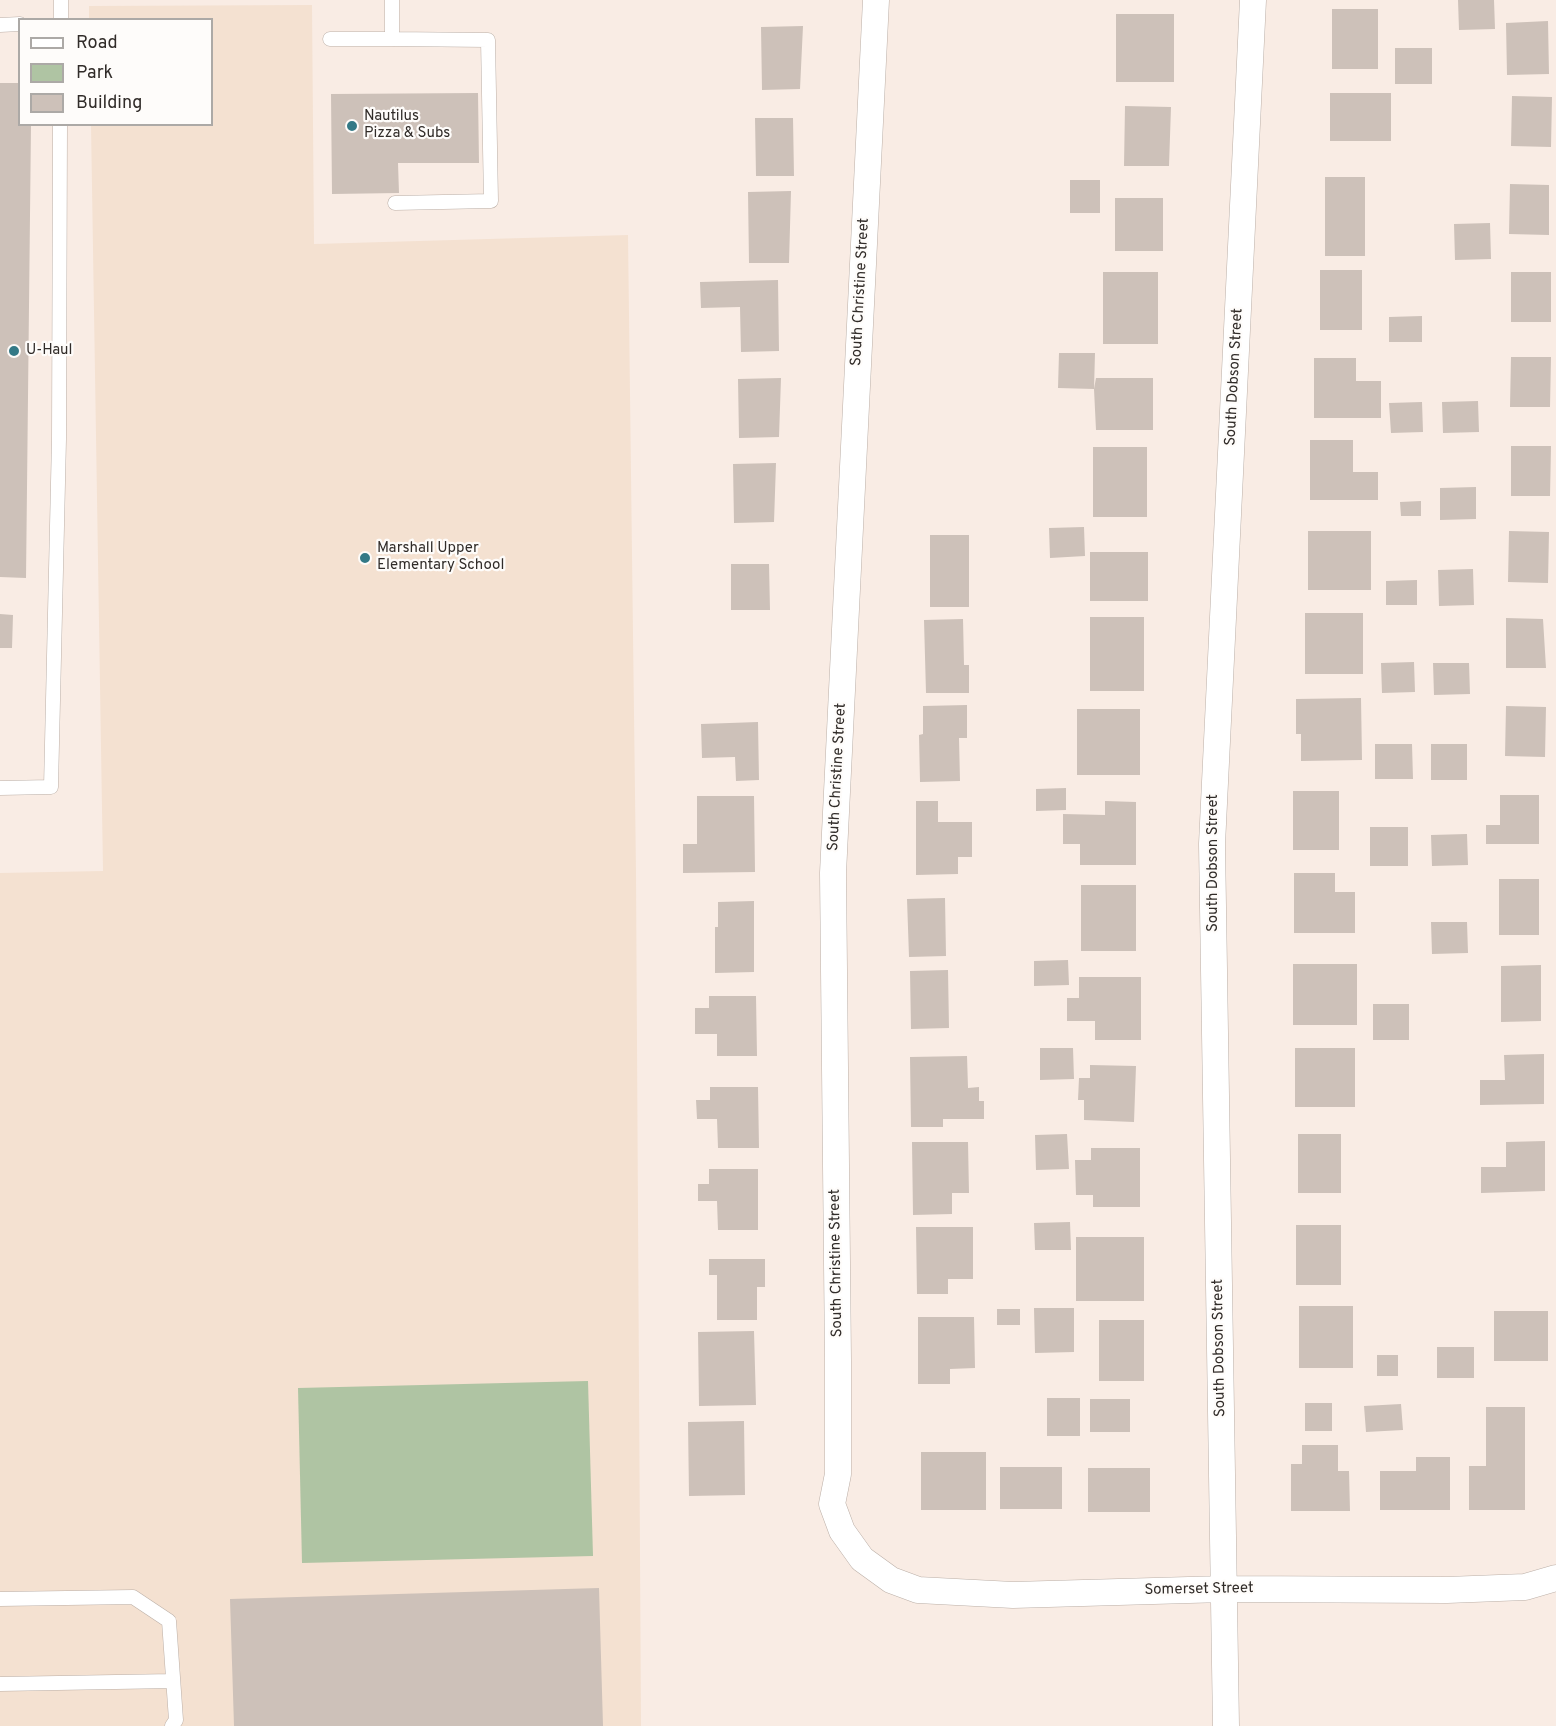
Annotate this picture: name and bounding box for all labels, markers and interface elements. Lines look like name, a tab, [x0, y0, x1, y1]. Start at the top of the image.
legend	[18, 18, 213, 126]
text: Road	[76, 32, 118, 55]
text: Park	[76, 62, 113, 85]
text: Building	[76, 92, 142, 115]
place label: Nautilus Pizza & Subs	[364, 108, 450, 143]
marker: Nautilus Pizza & Subs	[345, 119, 359, 133]
street label: South Christine Street	[848, 217, 874, 367]
street label: South Dobson Street	[1222, 308, 1248, 446]
place label: U-Haul	[26, 342, 72, 360]
marker: U-Haul	[7, 344, 21, 358]
place label: Marshall Upper Elementary School	[377, 540, 504, 575]
marker: Marshall Upper Elementary School	[358, 551, 372, 565]
street label: South Christine Street	[825, 702, 851, 852]
street label: South Dobson Street	[1205, 794, 1223, 932]
street label: South Christine Street	[827, 1189, 847, 1337]
street label: South Dobson Street	[1210, 1279, 1230, 1417]
street label: Somerset Street	[1144, 1580, 1254, 1600]

